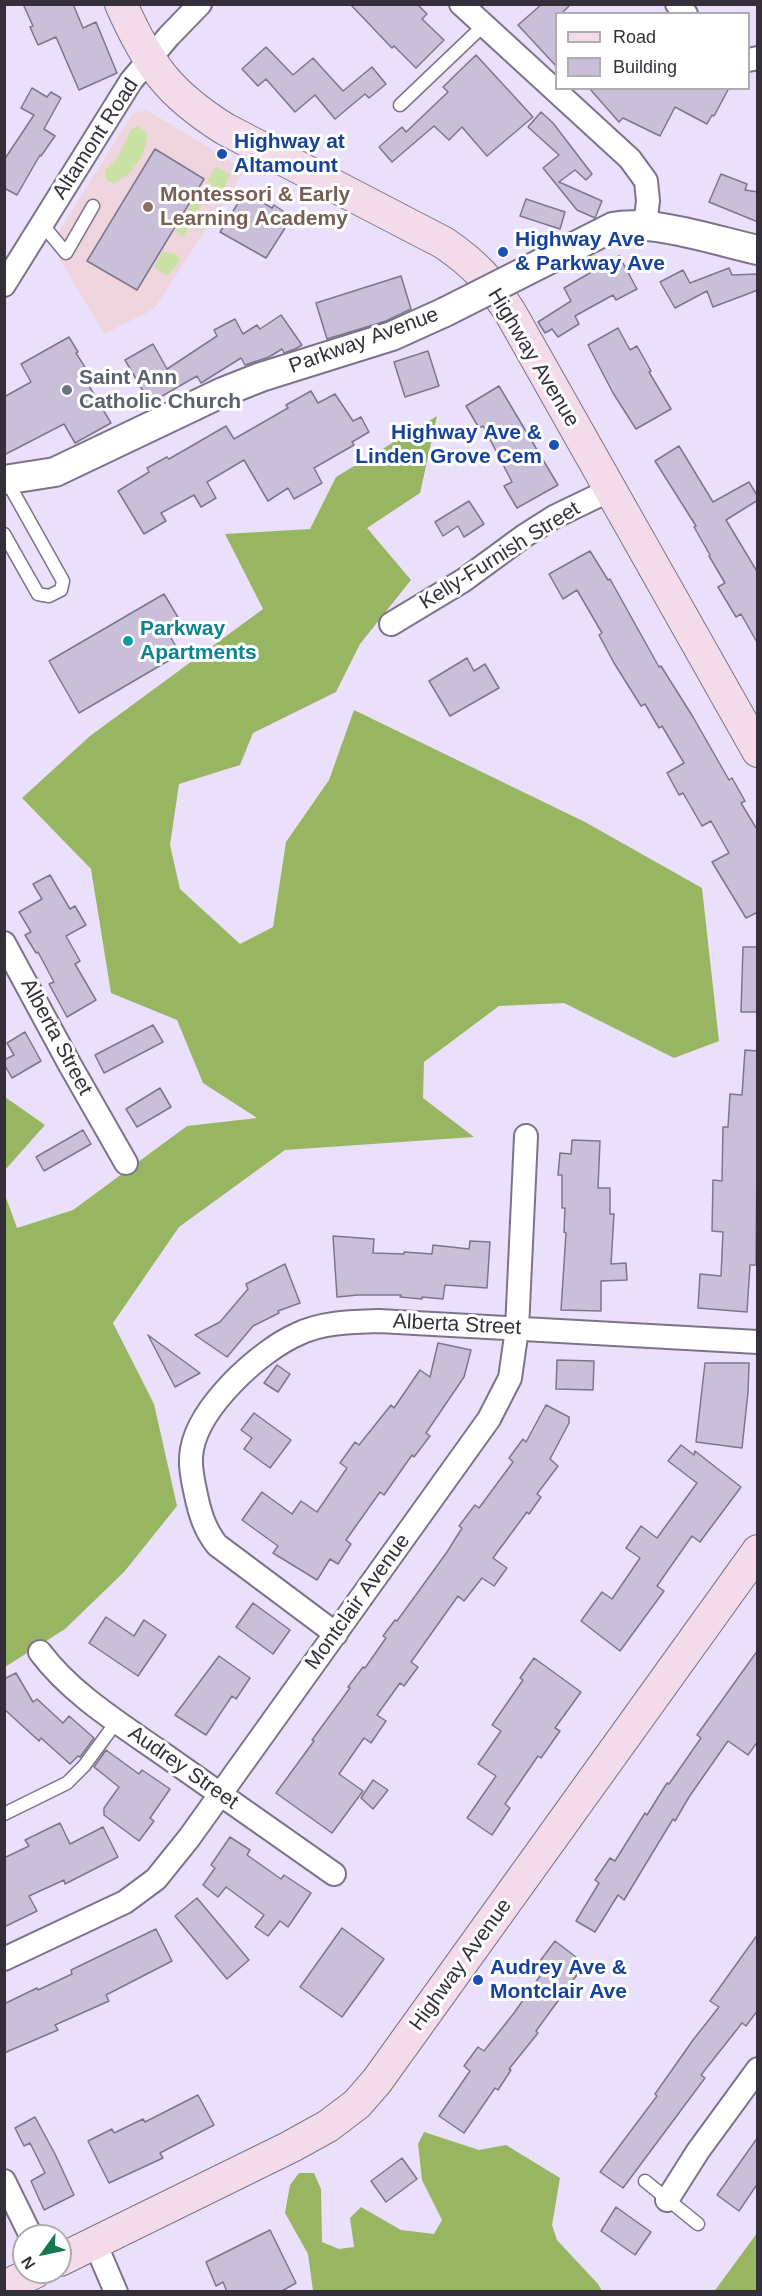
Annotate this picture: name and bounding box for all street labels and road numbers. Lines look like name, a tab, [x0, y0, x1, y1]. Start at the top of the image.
street label: Altamont Road	[48, 74, 144, 204]
street label: Highway Avenue	[482, 284, 584, 432]
street label: Parkway Avenue	[286, 302, 442, 380]
street label: Kelly-Furnish Street	[415, 496, 585, 616]
street label: Alberta Street	[15, 974, 97, 1100]
street label: Alberta Street	[392, 1309, 522, 1341]
street label: Montclair Avenue	[300, 1529, 416, 1675]
street label: Audrey Street	[123, 1721, 243, 1815]
street label: Highway Avenue	[405, 1894, 517, 2036]

